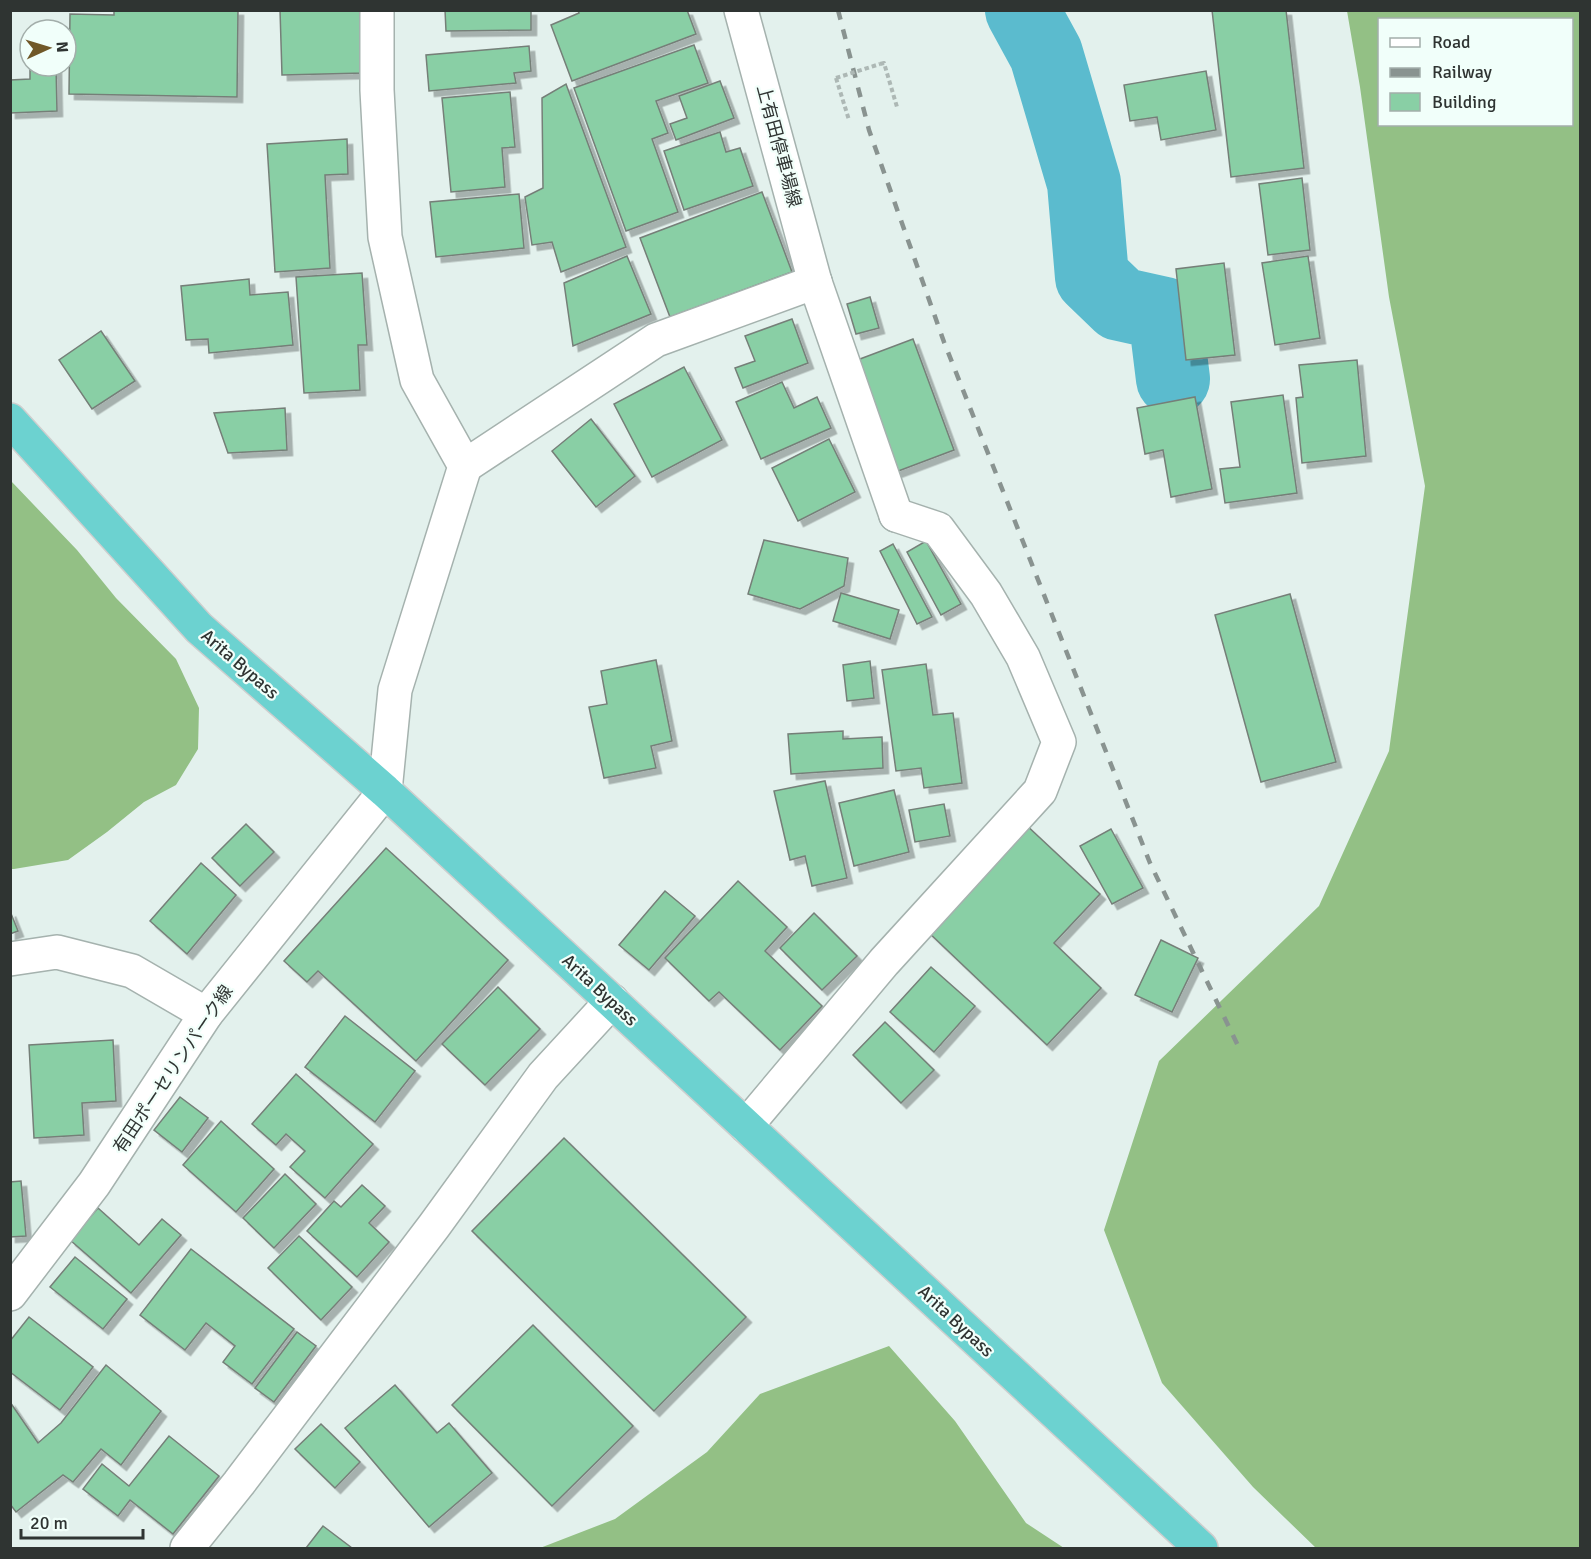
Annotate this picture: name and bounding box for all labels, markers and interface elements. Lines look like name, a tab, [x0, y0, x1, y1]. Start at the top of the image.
north arrow	[18, 18, 78, 78]
legend	[1378, 18, 1573, 126]
text: Road	[1432, 31, 1471, 53]
text: N	[52, 41, 72, 53]
text: Railway	[1432, 61, 1493, 83]
street label: 上有田停車場線	[752, 82, 806, 210]
text: Building	[1432, 91, 1496, 113]
street label: Arita Bypass	[197, 624, 283, 704]
street label: Arita Bypass	[558, 949, 643, 1031]
street label: 有田ポーセリンパーク線	[109, 981, 237, 1157]
street label: Arita Bypass	[914, 1280, 999, 1362]
scale bar	[21, 1502, 142, 1540]
text: 20 m	[30, 1512, 68, 1534]

